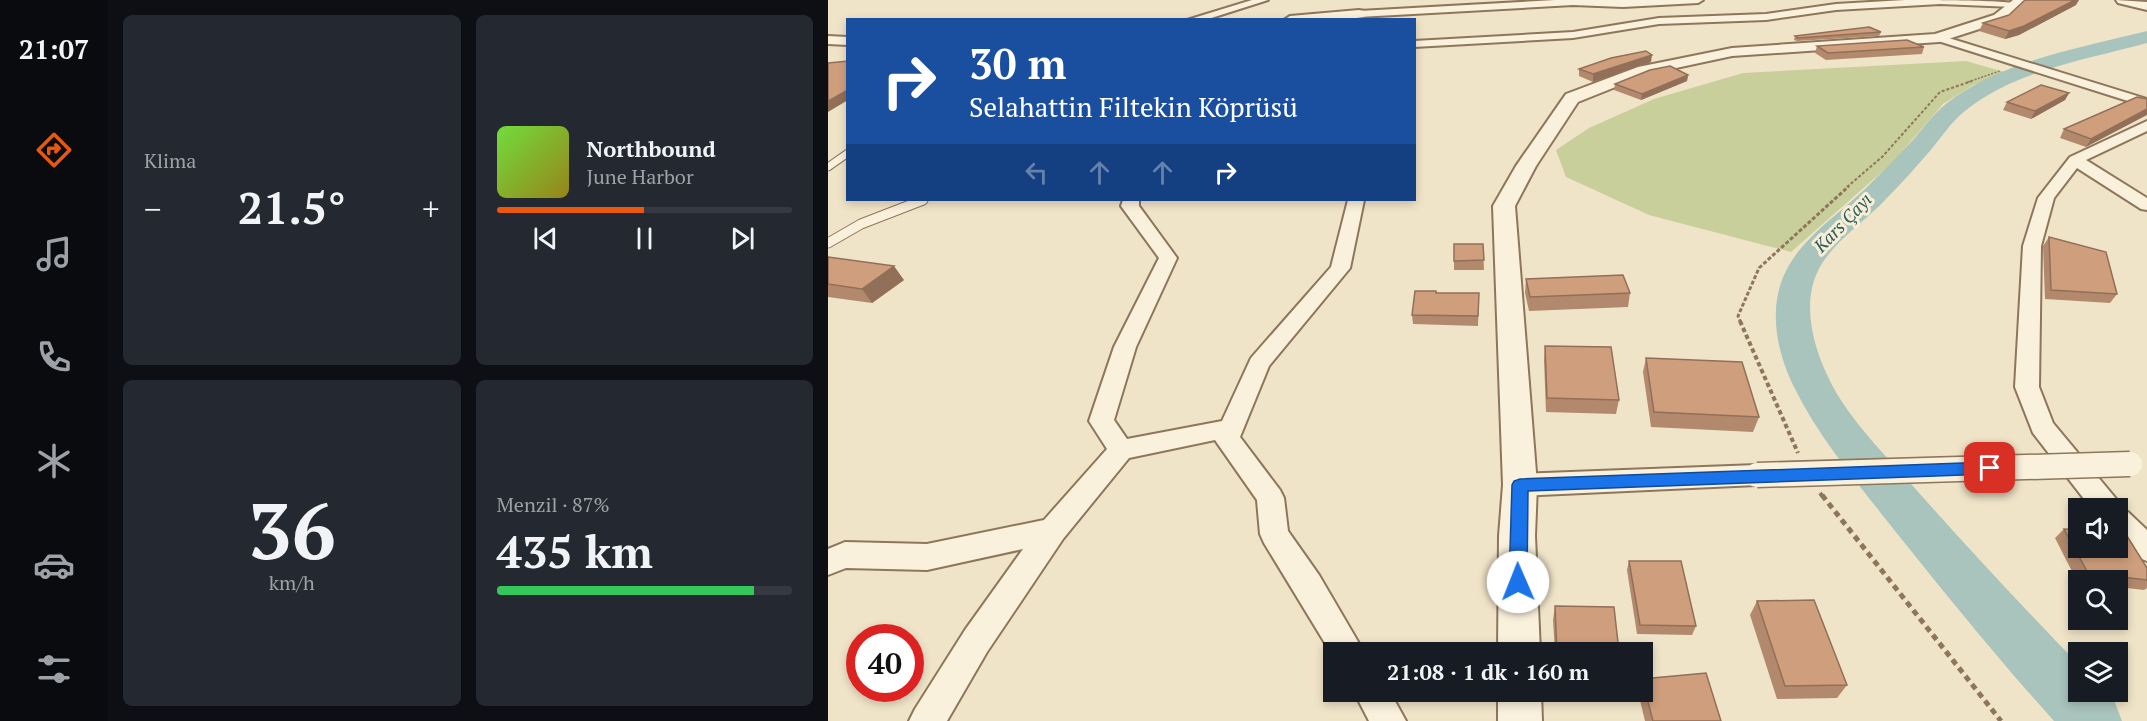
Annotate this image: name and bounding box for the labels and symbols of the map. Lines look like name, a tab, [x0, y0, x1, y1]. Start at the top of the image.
water label: Kars Çayı	[1807, 188, 1876, 258]
pin	[1964, 442, 2015, 493]
position arrow	[1486, 550, 1550, 614]
speed limit sign: 40	[846, 624, 924, 702]

